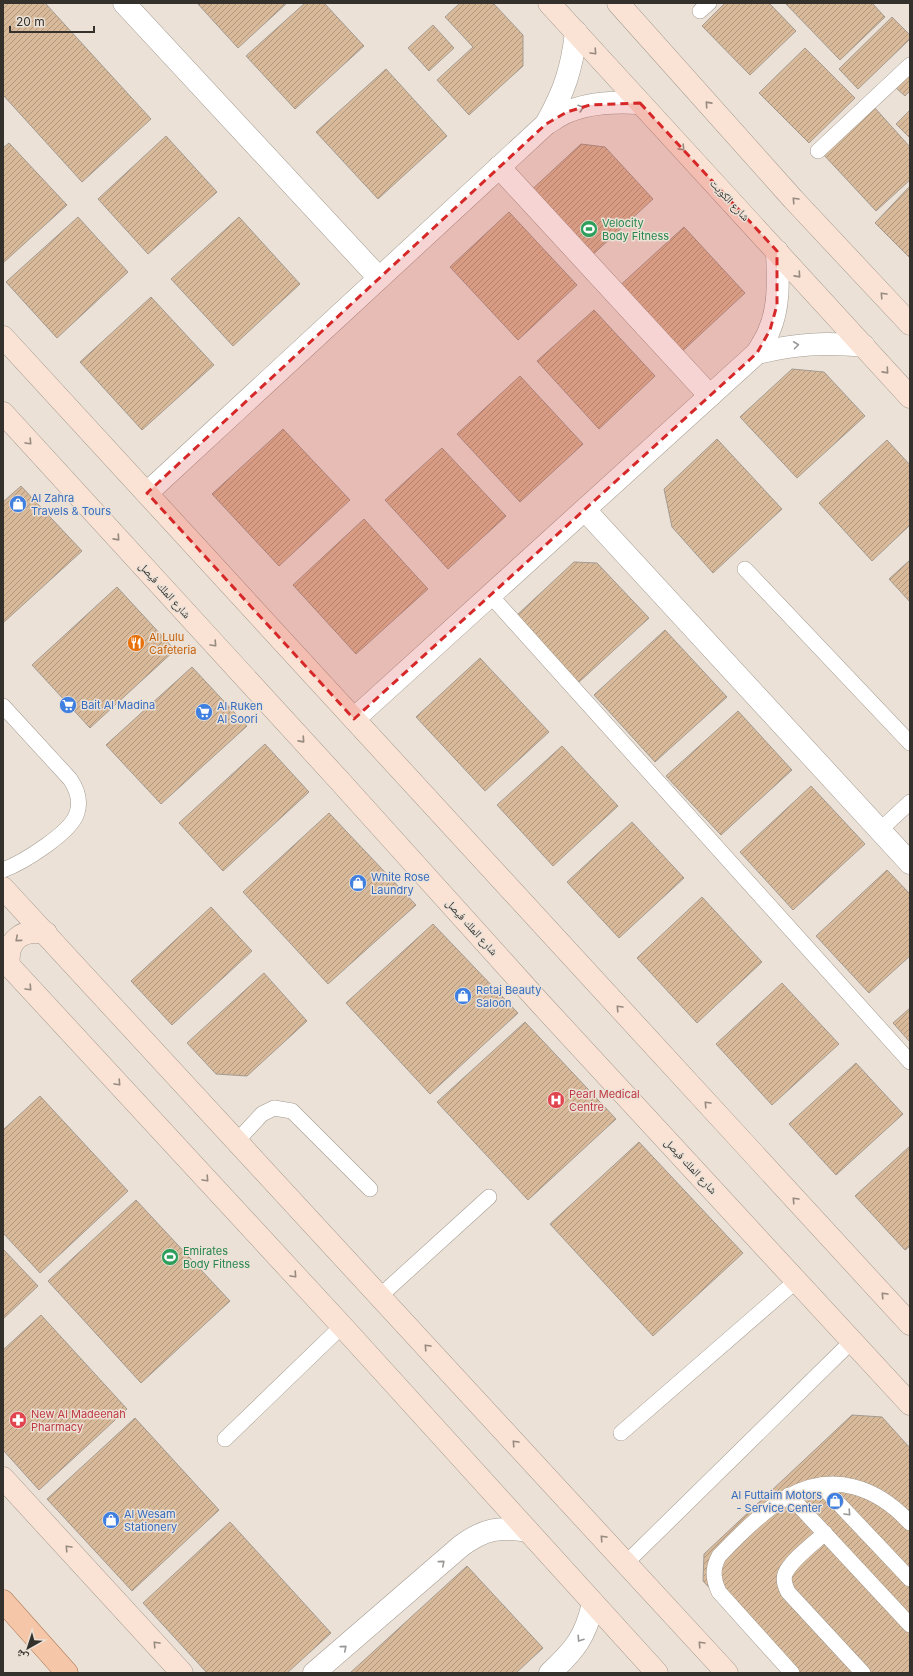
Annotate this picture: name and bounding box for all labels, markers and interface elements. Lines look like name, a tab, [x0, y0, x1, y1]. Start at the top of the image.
scale bar	[10, 8, 94, 34]
text: 20 m	[16, 14, 45, 29]
one-way arrow	[589, 48, 596, 55]
one-way arrow	[706, 101, 713, 108]
one-way arrow	[577, 104, 584, 113]
one-way arrow	[677, 143, 685, 151]
street label: شارع الكويت	[707, 176, 753, 224]
one-way arrow	[792, 198, 799, 205]
place label: Velocity Body Fitness	[602, 216, 669, 243]
sports icon: Velocity Body Fitness	[579, 219, 599, 239]
one-way arrow	[794, 270, 801, 278]
one-way arrow	[881, 293, 888, 300]
one-way arrow	[793, 341, 799, 350]
one-way arrow	[881, 366, 889, 374]
one-way arrow	[25, 437, 32, 445]
place label: Al Zahra Travels & Tours	[31, 491, 111, 518]
shop icon: Al Zahra Travels & Tours	[8, 494, 28, 514]
one-way arrow	[112, 533, 120, 541]
street label: شارع الملك فيصل	[136, 559, 194, 621]
place label: Al Lulu Cafeteria	[149, 630, 196, 657]
restaurant icon: Al Lulu Cafeteria	[126, 633, 146, 653]
one-way arrow	[210, 639, 217, 647]
supermarket icon: Bait Al Madina	[58, 695, 78, 715]
place label: Bait Al Madina	[81, 698, 155, 712]
place label: Al Ruken Al Soori	[217, 699, 263, 726]
supermarket icon: Al Ruken Al Soori	[194, 702, 214, 722]
one-way arrow	[298, 735, 305, 743]
place label: White Rose Laundry	[371, 870, 430, 897]
shop icon: White Rose Laundry	[348, 873, 368, 893]
street label: شارع الملك فيصل	[443, 896, 501, 958]
one-way arrow	[15, 935, 23, 942]
one-way arrow	[25, 983, 32, 991]
place label: Retaj Beauty Saloon	[476, 983, 541, 1010]
shop icon: Retaj Beauty Saloon	[453, 986, 473, 1006]
one-way arrow	[617, 1005, 624, 1013]
one-way arrow	[113, 1079, 120, 1086]
place label: Pearl Medical Centre	[569, 1087, 640, 1114]
hospital icon: Pearl Medical Centre	[546, 1090, 566, 1110]
one-way arrow	[705, 1101, 712, 1109]
street label: شارع الملك فيصل	[662, 1135, 720, 1197]
one-way arrow	[201, 1174, 208, 1182]
one-way arrow	[793, 1197, 800, 1204]
place label: Emirates Body Fitness	[183, 1244, 250, 1271]
sports icon: Emirates Body Fitness	[160, 1247, 180, 1267]
one-way arrow	[289, 1270, 296, 1277]
one-way arrow	[881, 1292, 888, 1300]
one-way arrow	[424, 1344, 432, 1352]
place label: New Al Madeenah Pharmacy	[31, 1407, 126, 1434]
pharmacy icon: New Al Madeenah Pharmacy	[8, 1410, 28, 1430]
one-way arrow	[512, 1440, 520, 1448]
place label: Al Futtaim Motors - Service Center	[731, 1488, 822, 1515]
shop icon: Al Futtaim Motors - Service Center	[825, 1491, 845, 1511]
place label: Al Wesam Stationery	[124, 1507, 177, 1534]
one-way arrow	[843, 1509, 850, 1516]
shop icon: Al Wesam Stationery	[101, 1510, 121, 1530]
one-way arrow	[601, 1536, 608, 1543]
one-way arrow	[66, 1546, 73, 1553]
one-way arrow	[438, 1560, 445, 1567]
north arrow	[8, 1628, 48, 1668]
one-way arrow	[577, 1635, 585, 1642]
one-way arrow	[153, 1641, 161, 1649]
one-way arrow	[698, 1641, 706, 1649]
one-way arrow	[339, 1645, 346, 1652]
text: ش	[13, 1646, 31, 1665]

